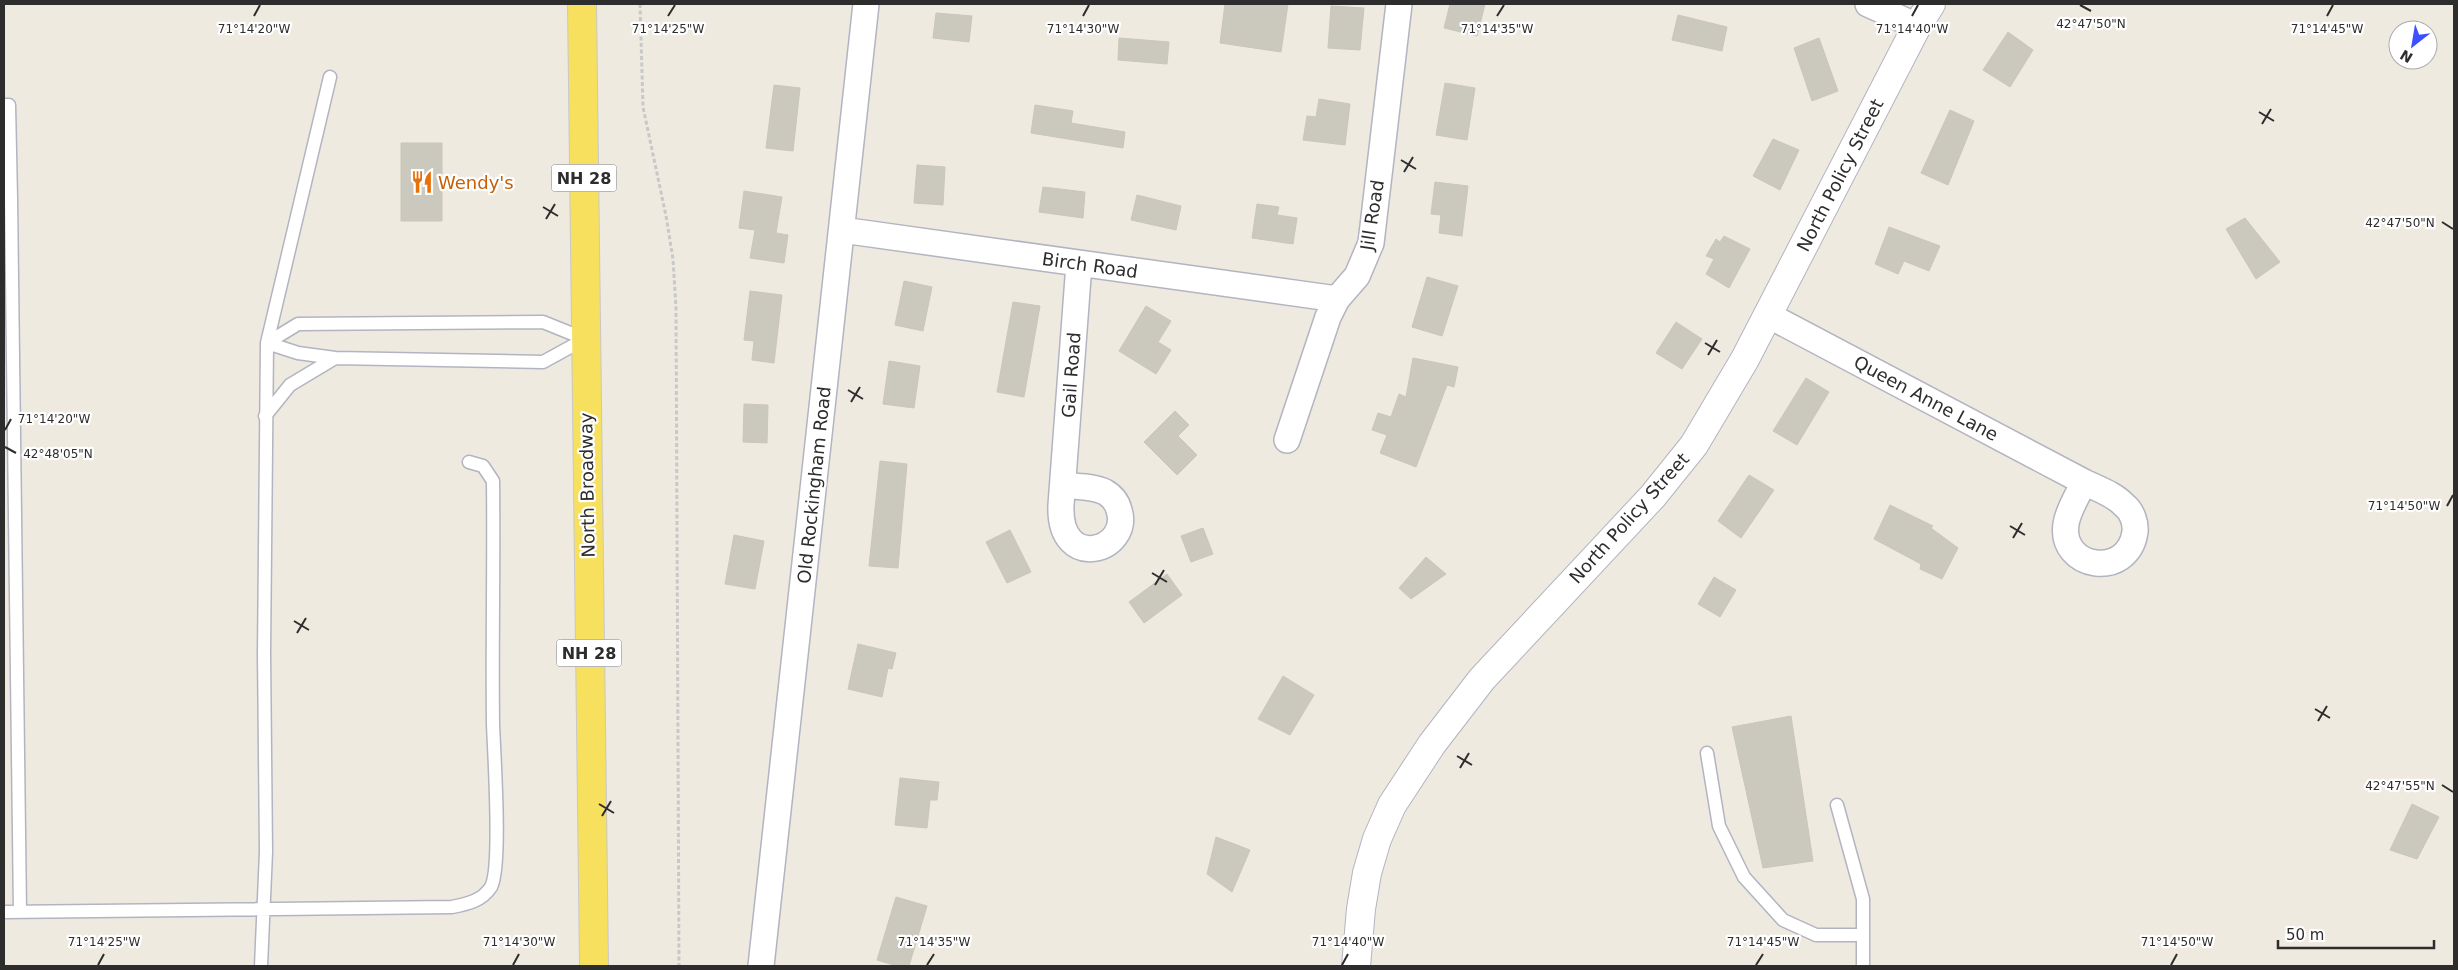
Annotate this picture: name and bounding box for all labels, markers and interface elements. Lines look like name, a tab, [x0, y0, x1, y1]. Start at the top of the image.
text: 42°47'50"N	[2056, 17, 2126, 31]
north arrow	[2388, 20, 2438, 70]
text: 71°14'20"W	[218, 22, 290, 36]
text: 71°14'25"W	[632, 22, 704, 36]
text: 71°14'30"W	[1047, 22, 1119, 36]
text: 71°14'35"W	[1461, 22, 1533, 36]
text: 71°14'40"W	[1876, 22, 1948, 36]
text: 71°14'45"W	[2291, 22, 2363, 36]
text: N	[2397, 46, 2415, 66]
street label: North Policy Street	[1792, 95, 1888, 255]
road number: NH 28	[552, 164, 616, 192]
restaurant icon: Wendy's	[409, 169, 435, 195]
place label: Wendy's	[438, 172, 514, 193]
street label: Jill Road	[1356, 178, 1388, 253]
text: 42°47'50"N	[2365, 216, 2435, 230]
street label: Birch Road	[1041, 248, 1139, 282]
street label: Gail Road	[1058, 331, 1084, 419]
street label: Queen Anne Lane	[1850, 351, 2002, 445]
street label: Old Rockingham Road	[793, 385, 835, 585]
text: 71°14'20"W	[18, 412, 90, 426]
street label: North Broadway	[575, 412, 599, 558]
text: 42°48'05"N	[23, 447, 93, 461]
street label: North Policy Street	[1565, 448, 1693, 588]
text: 71°14'50"W	[2368, 499, 2440, 513]
road number: NH 28	[556, 640, 622, 666]
text: 42°47'55"N	[2365, 779, 2435, 793]
scale bar	[2278, 918, 2434, 950]
text: 50 m	[2286, 926, 2324, 944]
text: 71°14'25"W	[68, 935, 140, 949]
text: 71°14'30"W	[483, 935, 555, 949]
text: 71°14'35"W	[898, 935, 970, 949]
text: 71°14'40"W	[1312, 935, 1384, 949]
text: 71°14'45"W	[1727, 935, 1799, 949]
text: 71°14'50"W	[2141, 935, 2213, 949]

